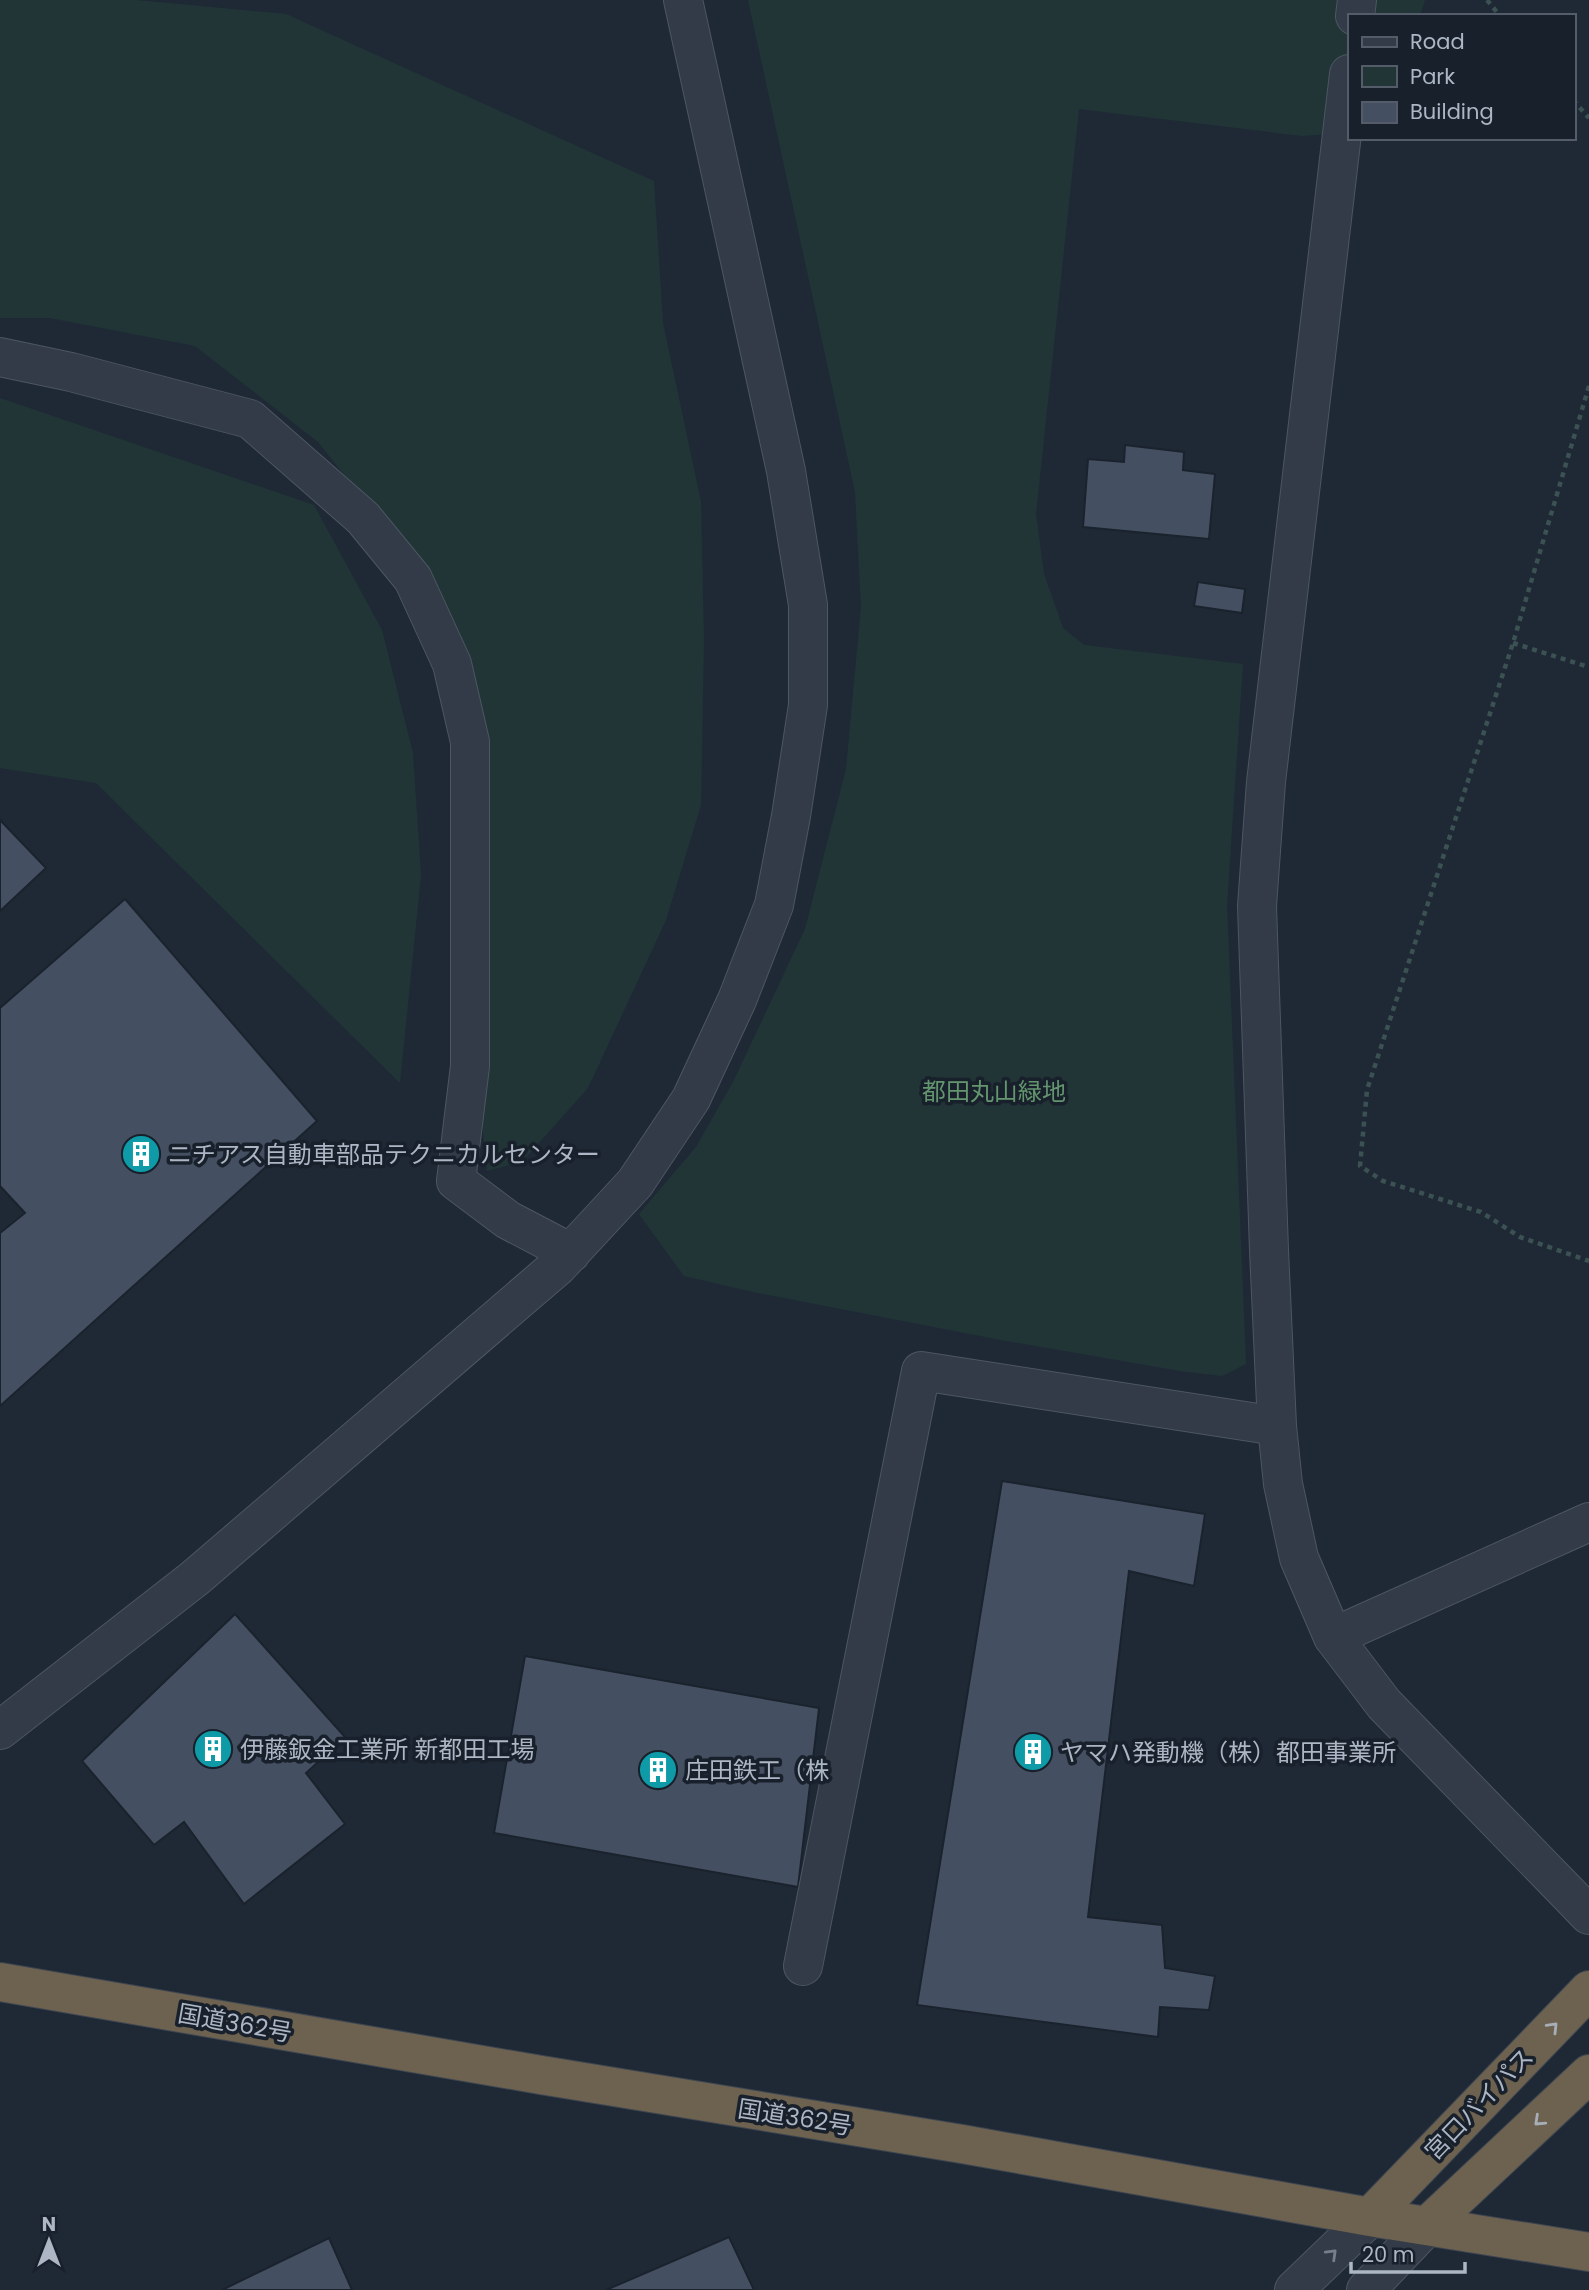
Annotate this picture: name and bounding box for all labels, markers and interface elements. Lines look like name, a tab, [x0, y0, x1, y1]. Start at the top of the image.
legend	[1348, 14, 1575, 140]
text: Road	[1410, 27, 1465, 56]
text: Park	[1410, 62, 1455, 91]
text: Building	[1410, 97, 1494, 126]
park label: 都田丸山緑地	[922, 1075, 1066, 1108]
building icon: ニチアス自動車部品テクニカルセンター	[120, 1133, 162, 1175]
place label: ニチアス自動車部品テクニカルセンター	[168, 1138, 600, 1171]
building icon: 伊藤鈑金工業所 新都田工場	[192, 1728, 234, 1770]
building icon: ヤマハ発動機（株）都田事業所	[1012, 1731, 1054, 1773]
place label: 伊藤鈑金工業所 新都田工場	[240, 1733, 534, 1766]
place label: ヤマハ発動機（株）都田事業所	[1060, 1736, 1396, 1769]
building icon: 庄田鉄工（株	[637, 1749, 679, 1791]
place label: 庄田鉄工（株	[685, 1754, 829, 1787]
street label: 国道362号	[175, 1997, 295, 2049]
one-way arrow	[1545, 2023, 1558, 2036]
street label: 宮口バイパス	[1417, 2041, 1541, 2167]
street label: 国道362号	[736, 2092, 854, 2142]
one-way arrow	[1534, 2113, 1547, 2125]
north arrow	[14, 2206, 84, 2276]
text: N	[42, 2211, 56, 2238]
scale bar	[1351, 2230, 1465, 2274]
text: 20 m	[1362, 2240, 1415, 2269]
one-way arrow	[1324, 2249, 1337, 2262]

